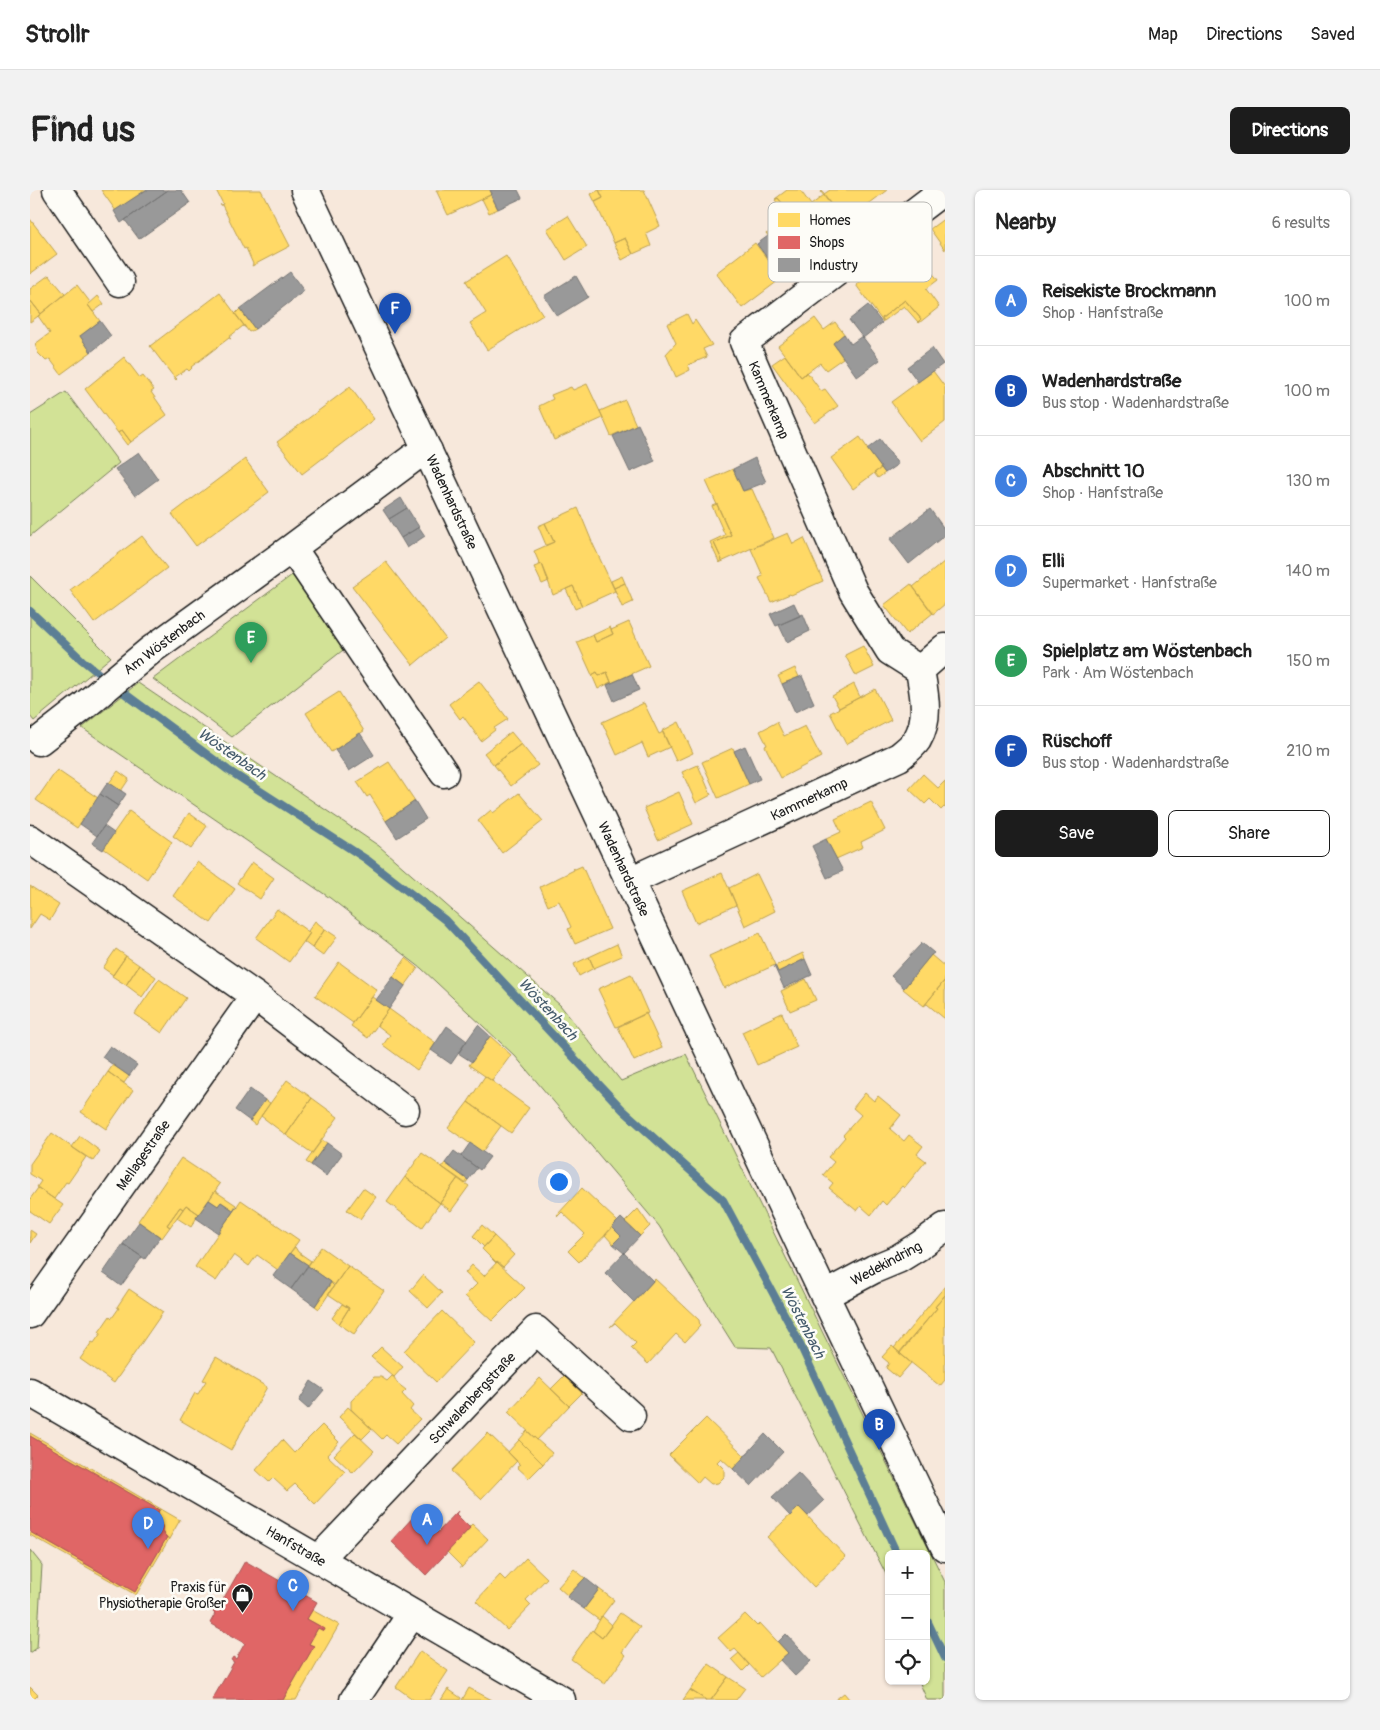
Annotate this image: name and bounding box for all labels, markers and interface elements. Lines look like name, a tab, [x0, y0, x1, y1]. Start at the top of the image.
text: Strollr	[25, 20, 90, 49]
text: Map	[1148, 23, 1178, 46]
text: Directions	[1206, 23, 1282, 46]
text: Saved	[1310, 23, 1355, 46]
button: Directions	[1230, 107, 1350, 154]
text: Find us	[30, 108, 135, 152]
legend	[768, 202, 932, 282]
text: Nearby	[995, 209, 1056, 236]
text: Homes	[809, 212, 851, 229]
text: 6 results	[1272, 213, 1330, 233]
text: Shops	[809, 234, 845, 251]
text: Industry	[809, 257, 858, 274]
text: Reisekiste Brockmann	[1042, 279, 1216, 303]
text: A	[1006, 291, 1016, 311]
text: 100 m	[1284, 291, 1330, 311]
pin: F	[379, 293, 411, 334]
text: Shop · Hanfstraße	[1042, 303, 1163, 323]
street label: Kammerkamp	[744, 359, 793, 442]
text: Wadenhardstraße	[1042, 369, 1181, 393]
text: B	[1006, 381, 1016, 401]
text: 100 m	[1284, 381, 1330, 401]
text: Bus stop · Wadenhardstraße	[1042, 393, 1229, 413]
street label: Wadenhardstraße	[422, 452, 481, 552]
text: Abschnitt 10	[1042, 459, 1145, 483]
text: C	[1006, 471, 1016, 491]
text: 130 m	[1286, 471, 1330, 491]
text: Shop · Hanfstraße	[1042, 483, 1163, 503]
text: Elli	[1042, 549, 1064, 573]
text: D	[1006, 561, 1016, 581]
text: 140 m	[1286, 561, 1330, 581]
text: Supermarket · Hanfstraße	[1042, 573, 1217, 593]
street label: Am Wöstenbach	[120, 606, 208, 678]
pin: E	[235, 622, 267, 663]
text: Spielplatz am Wöstenbach	[1042, 639, 1252, 663]
text: E	[1007, 651, 1015, 671]
text: 150 m	[1286, 651, 1330, 671]
text: Park · Am Wöstenbach	[1042, 663, 1193, 683]
water label: Wöstenbach	[194, 724, 270, 785]
text: Rüschoff	[1042, 729, 1113, 753]
text: F	[1006, 741, 1016, 761]
text: 210 m	[1286, 741, 1330, 761]
text: Bus stop · Wadenhardstraße	[1042, 753, 1229, 773]
street label: Kammerkamp	[768, 774, 851, 825]
button: Save	[995, 810, 1158, 857]
button: Share	[1168, 810, 1330, 857]
street label: Wadenhardstraße	[594, 819, 653, 919]
water label: Wöstenbach	[514, 974, 582, 1045]
street label: Mellagestraße	[113, 1117, 174, 1194]
your location	[546, 1169, 572, 1195]
street label: Wedekindring	[848, 1238, 925, 1289]
water label: Wöstenbach	[776, 1283, 829, 1362]
street label: Schwalenbergstraße	[425, 1349, 519, 1448]
pin: B	[863, 1409, 895, 1450]
pin: A	[411, 1504, 443, 1545]
pin: D	[132, 1508, 164, 1549]
street label: Hanfstraße	[263, 1522, 329, 1570]
map controls	[885, 1550, 930, 1685]
button: +	[885, 1550, 930, 1595]
pin: C	[277, 1570, 309, 1611]
place label: Praxis für Physiotherapie Großer	[99, 1579, 226, 1612]
shop icon: Praxis für Physiotherapie Großer	[230, 1583, 254, 1614]
button: −	[885, 1595, 930, 1640]
button: locate	[885, 1640, 930, 1685]

